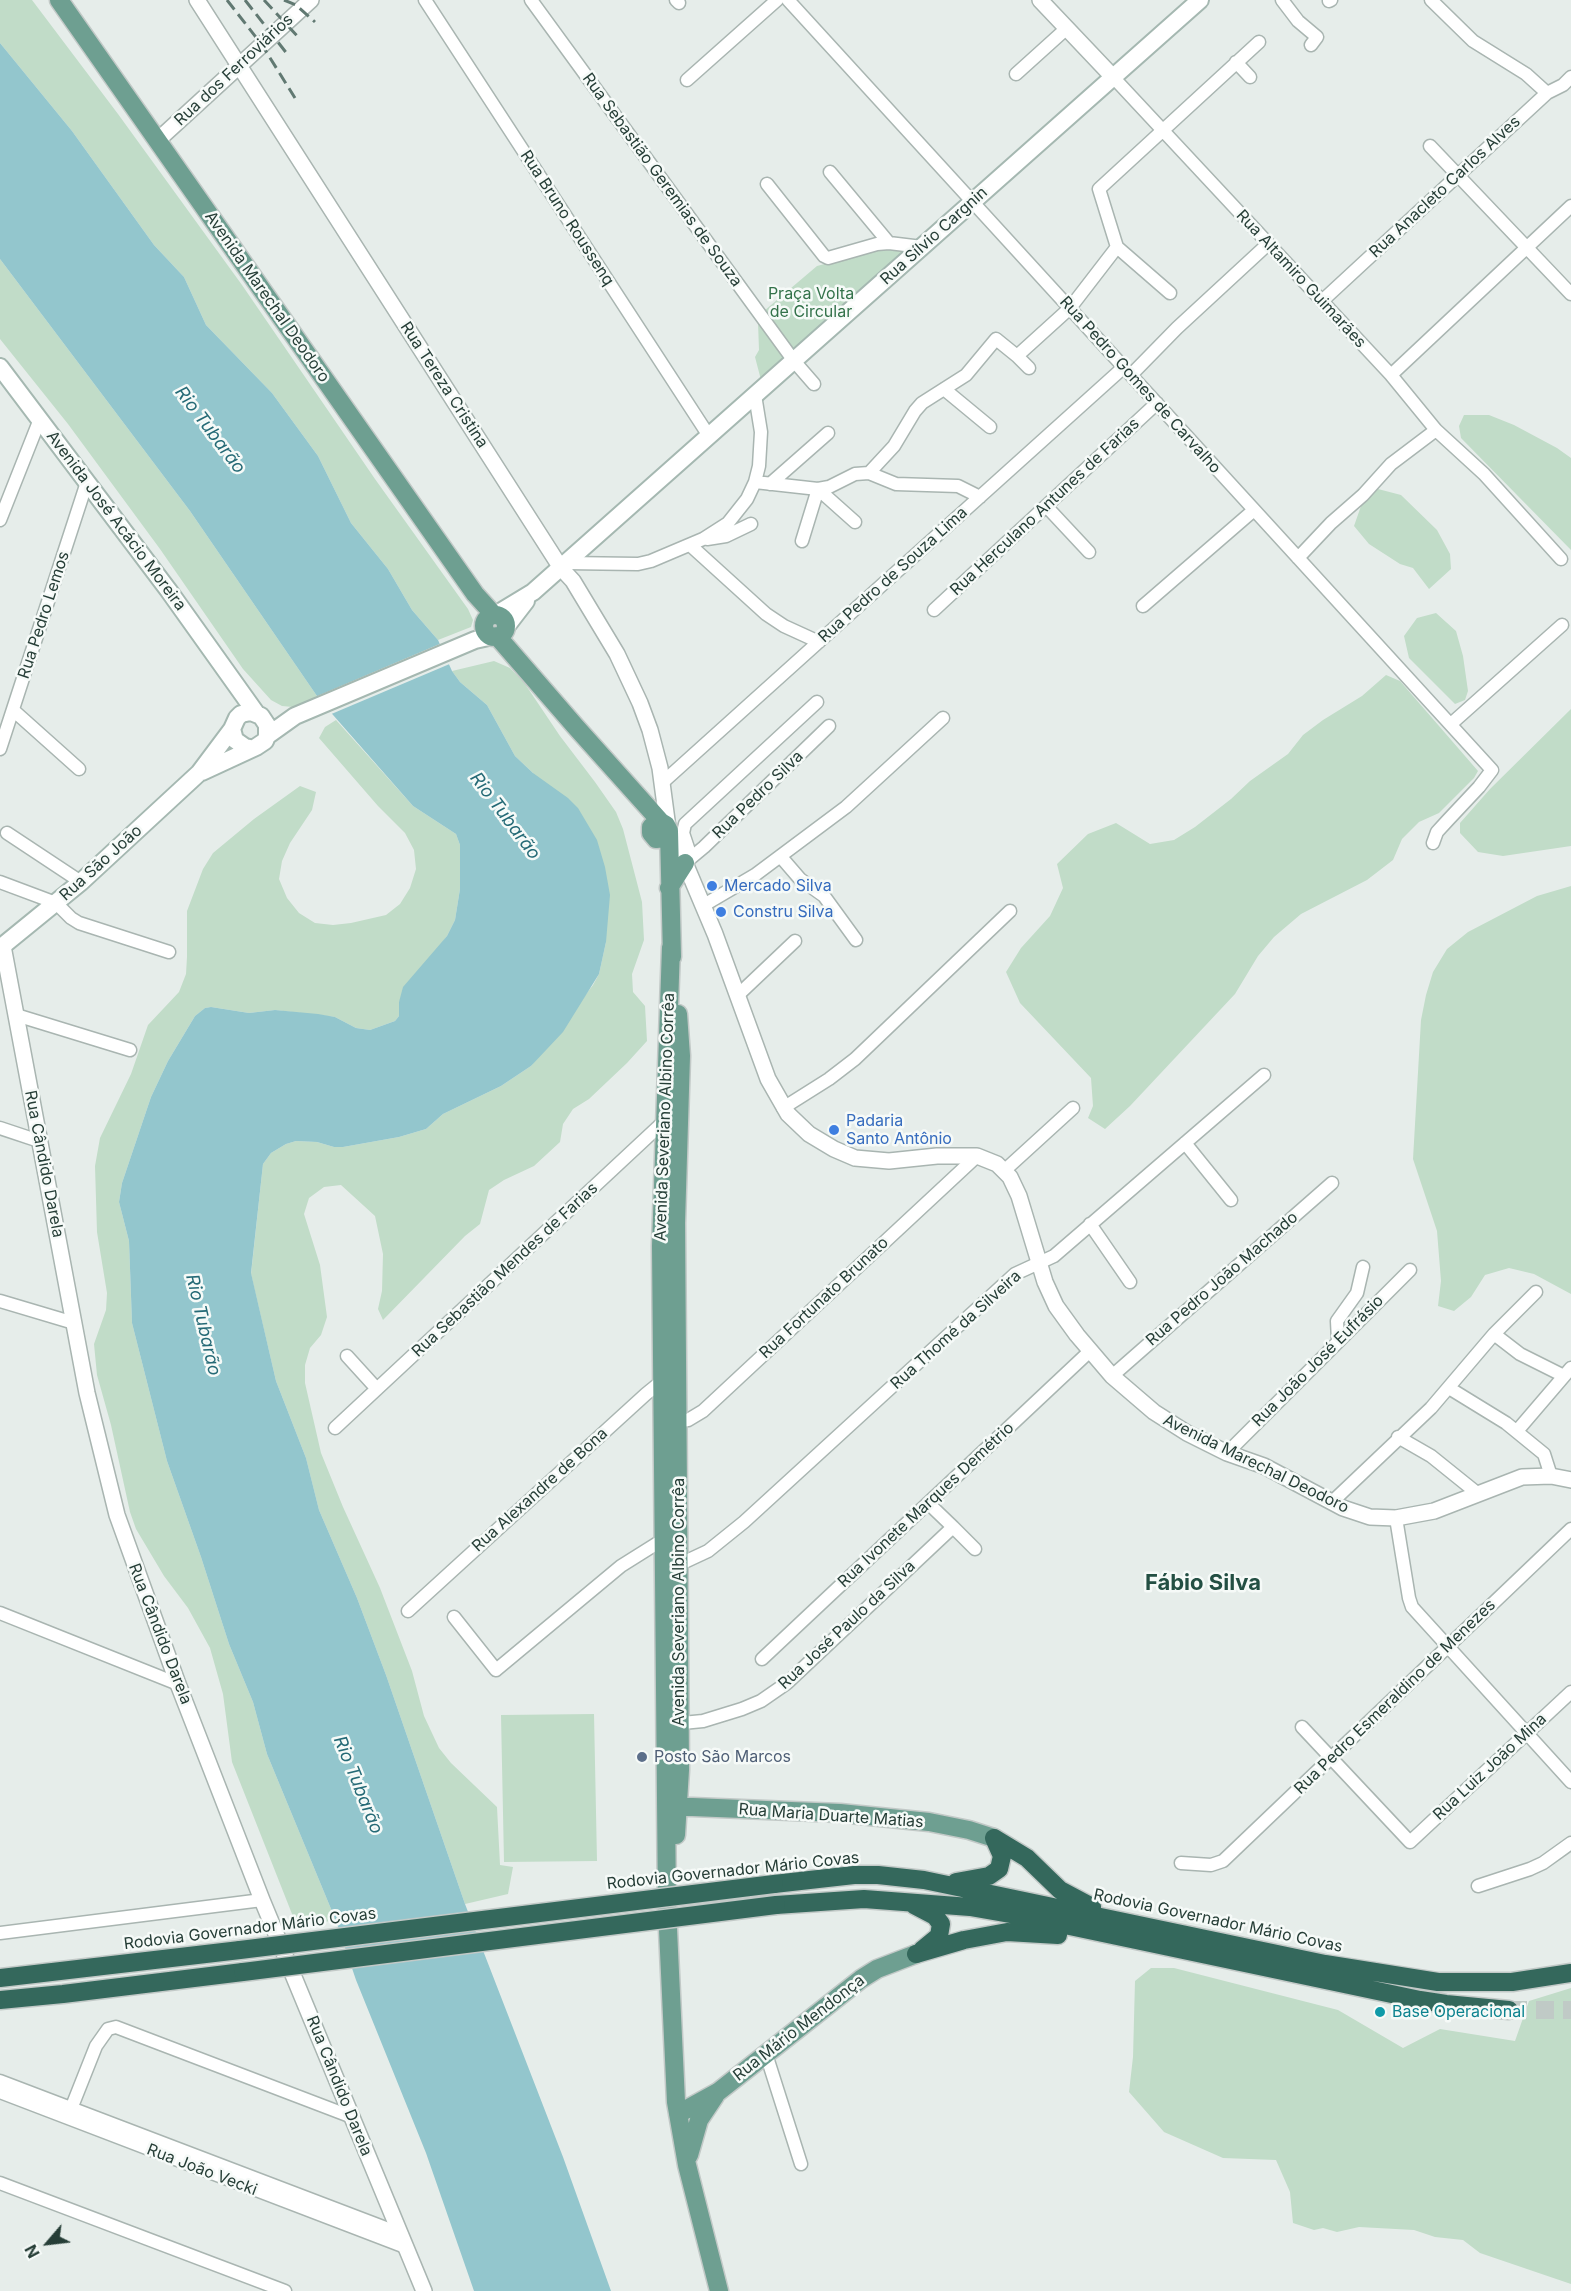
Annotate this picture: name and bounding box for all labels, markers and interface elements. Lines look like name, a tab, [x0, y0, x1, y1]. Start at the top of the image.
street label: Rua dos Ferroviários	[171, 10, 297, 130]
street label: Rua Sebastião Geremias de Souza	[578, 69, 746, 291]
street label: Rua Anacleto Carlos Alves	[1366, 112, 1524, 262]
street label: Rua Bruno Roussenq	[516, 147, 618, 289]
street label: Rua Sílvio Cargnin	[877, 183, 991, 289]
street label: Rua Altamiro Guimarães	[1232, 206, 1370, 352]
street label: Avenida Marechal Deodoro	[201, 208, 333, 386]
park label: Praça Volta de Circular	[768, 284, 854, 322]
street label: Rua Pedro Gomes de Carvalho	[1055, 293, 1225, 477]
street label: Rua Tereza Cristina	[396, 318, 492, 452]
water label: Rio Tubarão	[170, 382, 250, 478]
street label: Rua Herculano Antunes de Farias	[947, 414, 1143, 600]
street label: Avenida José Acácio Moreira	[42, 427, 190, 615]
street label: Rua Pedro de Souza Lima	[815, 503, 971, 647]
street label: Rua Pedro Lemos	[14, 549, 74, 681]
street label: Rua Pedro Silva	[709, 747, 807, 843]
water label: Rio Tubarão	[465, 768, 545, 864]
street label: Rua São João	[56, 821, 146, 905]
place label: Mercado Silva	[724, 876, 832, 896]
marker: Mercado Silva	[705, 879, 719, 893]
place label: Constru Silva	[733, 902, 833, 922]
marker: Constru Silva	[714, 905, 728, 919]
street label: Avenida Severiano Albino Corrêa	[651, 993, 679, 1241]
street label: Rua Cândido Darela	[20, 1089, 68, 1239]
place label: Padaria Santo Antônio	[846, 1111, 952, 1149]
marker: Padaria Santo Antônio	[827, 1123, 841, 1137]
street label: Rua Sebastião Mendes de Farias	[408, 1179, 602, 1361]
street label: Rua Pedro João Machado	[1142, 1208, 1302, 1350]
street label: Rua Fortunato Brunato	[756, 1233, 892, 1363]
street label: Rua Thomé da Silveira	[887, 1266, 1025, 1394]
water label: Rio Tubarão	[181, 1272, 225, 1378]
street label: Rua João José Eufrásio	[1248, 1291, 1388, 1431]
street label: Avenida Marechal Deodoro	[1160, 1411, 1352, 1517]
street label: Rua Ivonete Marques Demétrio	[834, 1418, 1018, 1592]
street label: Rua Alexandre de Bona	[468, 1424, 612, 1556]
street label: Avenida Severiano Albino Corrêa	[669, 1478, 689, 1726]
street label: Rua José Paulo da Silva	[775, 1557, 919, 1693]
street label: Rua Cândido Darela	[124, 1561, 196, 1707]
district label: Fábio Silva	[1145, 1570, 1261, 1596]
street label: Rua Pedro Esmeraldino de Menezes	[1290, 1596, 1500, 1798]
street label: Rua Luiz João Mina	[1429, 1710, 1551, 1824]
water label: Rio Tubarão	[329, 1733, 387, 1837]
place label: Posto São Marcos	[654, 1747, 791, 1767]
marker: Posto São Marcos	[635, 1750, 649, 1764]
street label: Rua Maria Duarte Matias	[738, 1800, 924, 1832]
street label: Rodovia Governador Mário Covas	[606, 1848, 860, 1894]
street label: Rodovia Governador Mário Covas	[1092, 1885, 1344, 1957]
street label: Rodovia Governador Mário Covas	[123, 1904, 377, 1954]
street label: Rua Mário Mendonça	[730, 1971, 868, 2085]
place label: Base Operacional	[1392, 2002, 1525, 2022]
marker: Base Operacional	[1373, 2005, 1387, 2019]
street label: Rua Cândido Darela	[302, 2013, 376, 2159]
street label: Rua João Vecki	[144, 2140, 260, 2200]
north arrow	[18, 2213, 78, 2273]
text: N	[20, 2241, 44, 2262]

